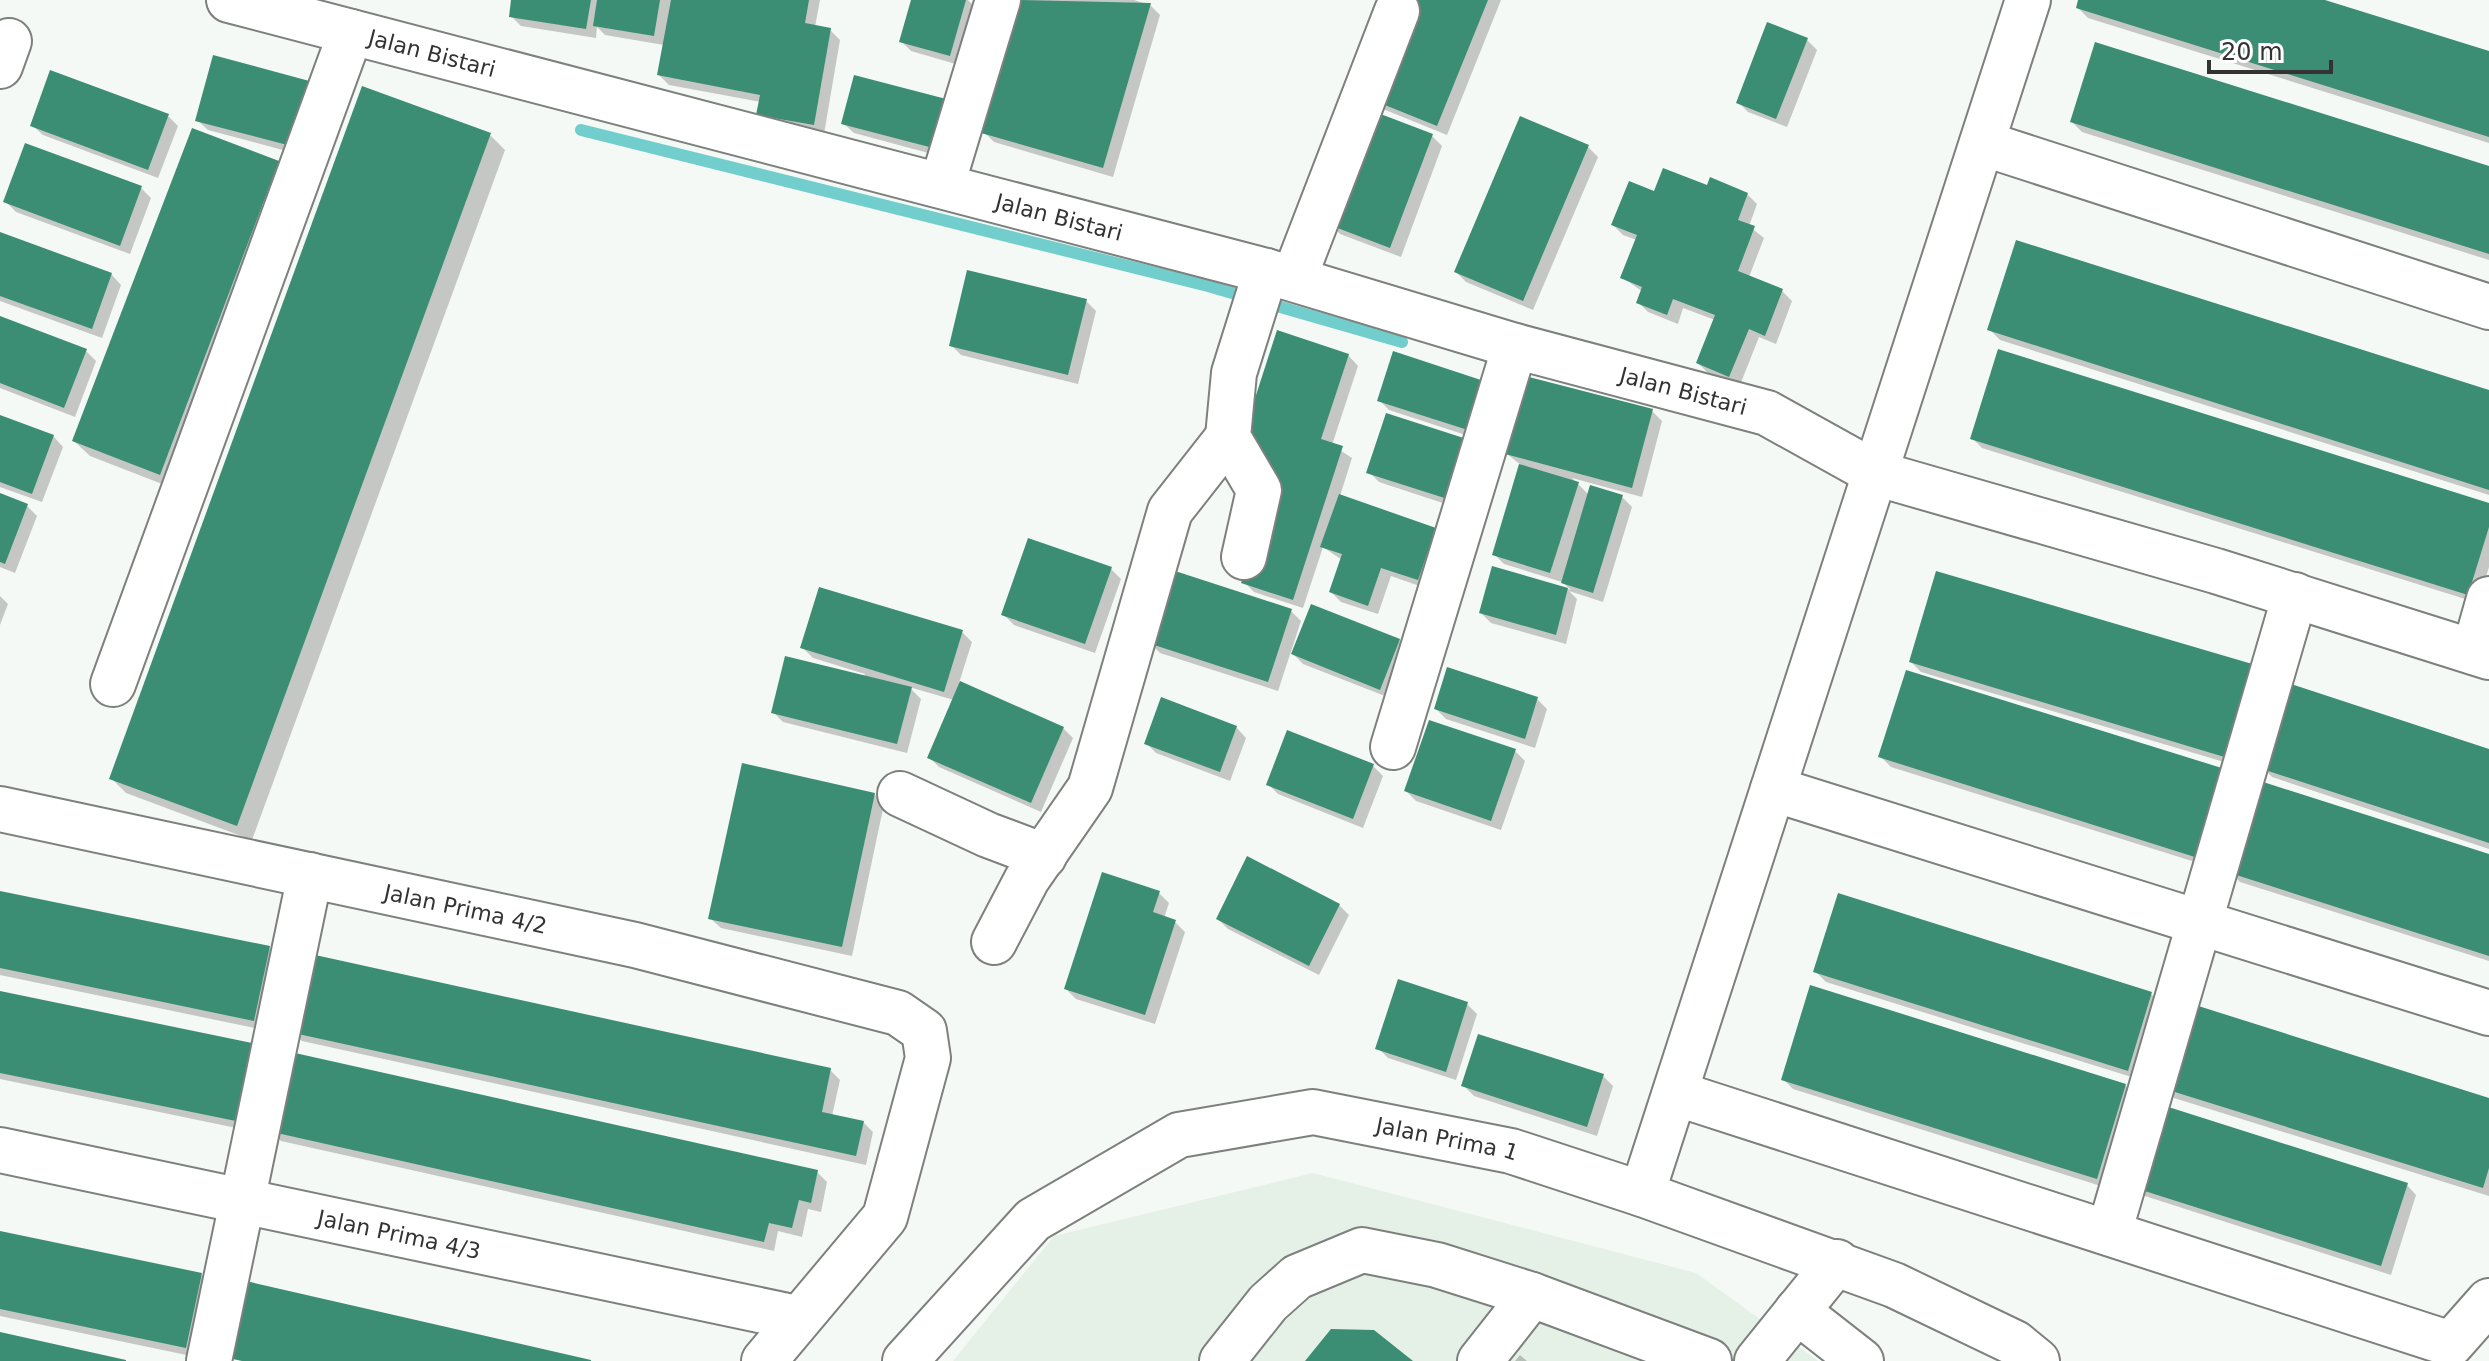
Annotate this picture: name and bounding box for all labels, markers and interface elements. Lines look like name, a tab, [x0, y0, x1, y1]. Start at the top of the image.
street label: Jalan Bistari	[364, 24, 498, 82]
scale bar	[2209, 24, 2331, 74]
text: 20 m	[2221, 38, 2283, 66]
street label: Jalan Bistari	[991, 188, 1125, 246]
street label: Jalan Bistari	[1615, 361, 1750, 420]
street label: Jalan Prima 4/2	[380, 879, 549, 938]
street label: Jalan Prima 1	[1372, 1112, 1522, 1165]
street label: Jalan Prima 4/3	[313, 1204, 483, 1263]

